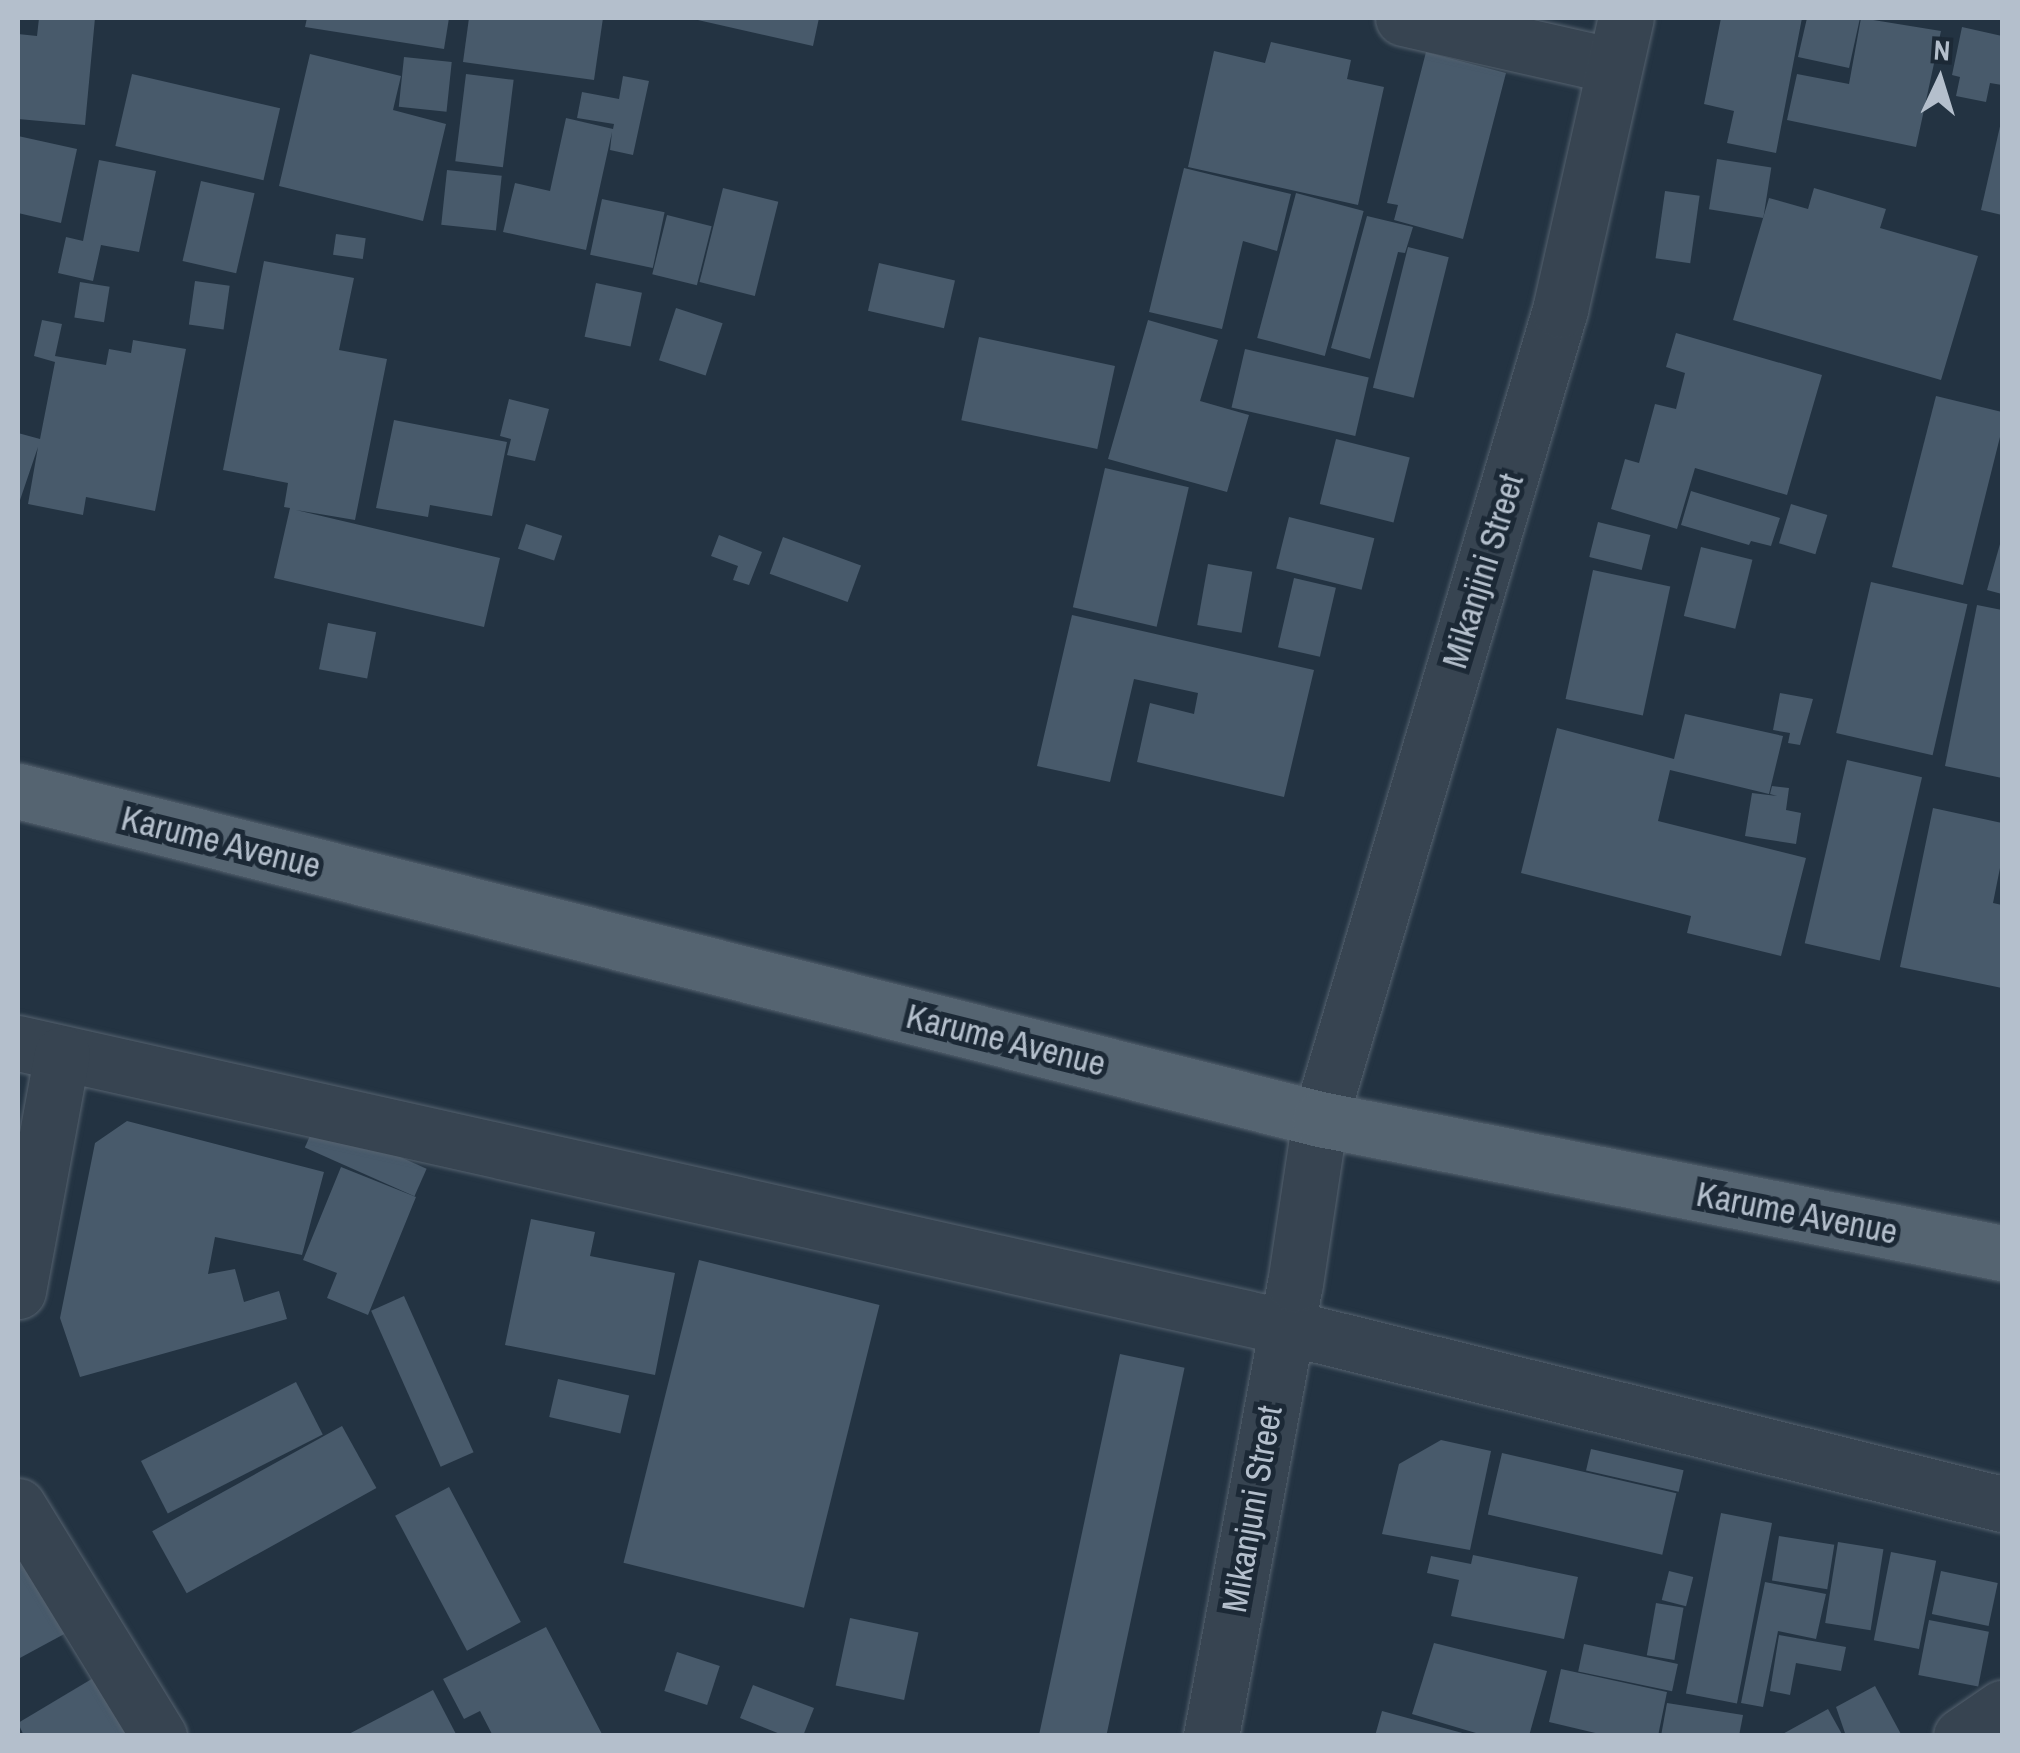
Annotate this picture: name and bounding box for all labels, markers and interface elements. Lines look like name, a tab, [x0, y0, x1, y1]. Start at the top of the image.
north arrow	[1890, 30, 1990, 130]
text: N	[1932, 31, 1952, 70]
street label: Mikanjini Street	[1434, 469, 1532, 673]
street label: Karume Avenue	[116, 797, 326, 887]
street label: Karume Avenue	[901, 995, 1111, 1085]
street label: Karume Avenue	[1692, 1173, 1902, 1253]
street label: Mikanjuni Street	[1213, 1402, 1291, 1616]

